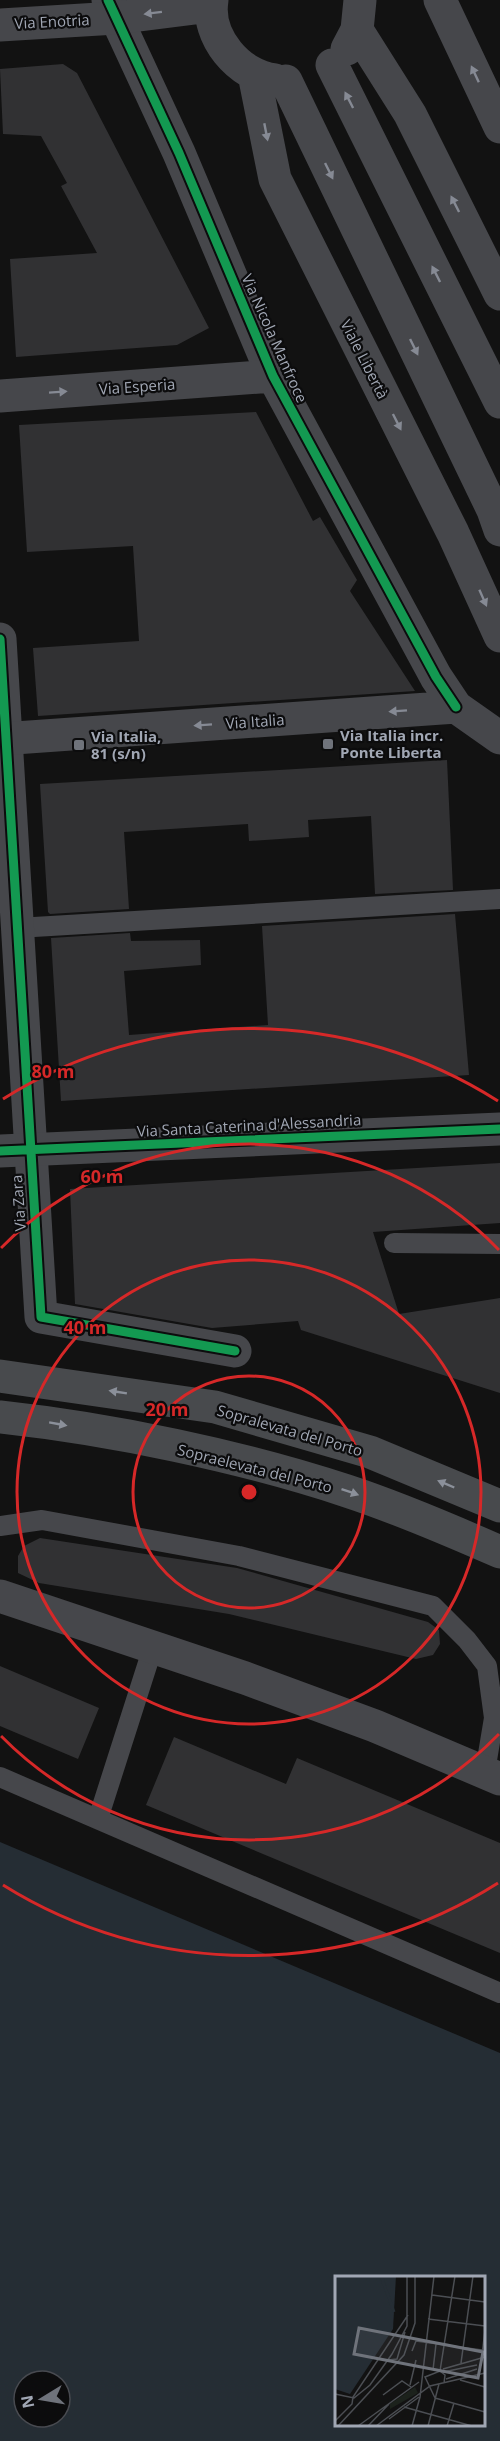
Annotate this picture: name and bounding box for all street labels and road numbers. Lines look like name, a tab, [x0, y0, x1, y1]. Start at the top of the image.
street label: Via Enotria	[14, 9, 90, 33]
street label: Via Nicola Manfroce	[238, 270, 312, 406]
street label: Viale Libertà	[337, 316, 393, 402]
street label: Via Esperia	[98, 373, 176, 399]
street label: Via Italia	[225, 709, 285, 733]
street label: Via Santa Caterina d'Alessandria	[136, 1109, 362, 1141]
street label: Via Zara	[6, 1174, 30, 1232]
street label: Sopralevata del Porto	[215, 1400, 365, 1460]
street label: Sopraelevata del Porto	[176, 1439, 334, 1497]

